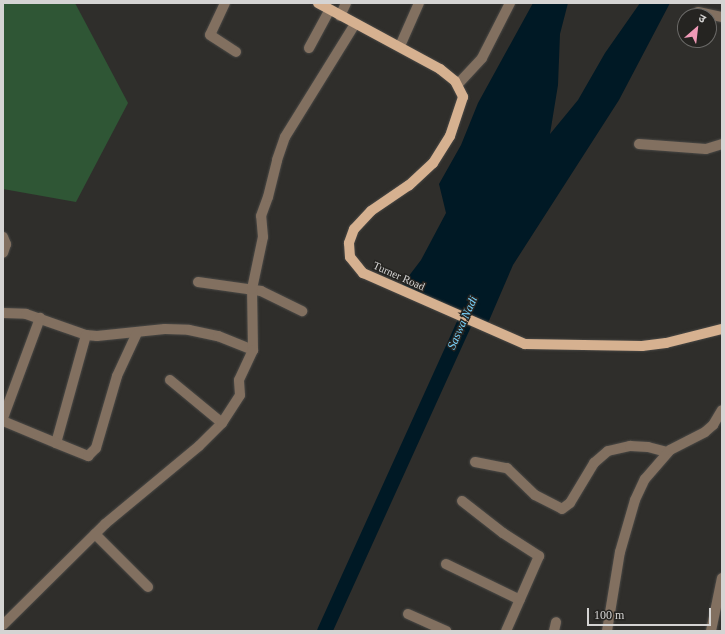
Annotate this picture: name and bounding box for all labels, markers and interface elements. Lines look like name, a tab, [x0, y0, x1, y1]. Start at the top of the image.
north arrow	[677, 8, 717, 48]
text: उ	[697, 11, 708, 25]
street label: Turner Road	[371, 259, 427, 293]
water label: Saswa Nadi	[445, 294, 481, 352]
scale bar	[589, 600, 713, 626]
text: 100 m	[594, 608, 624, 622]

